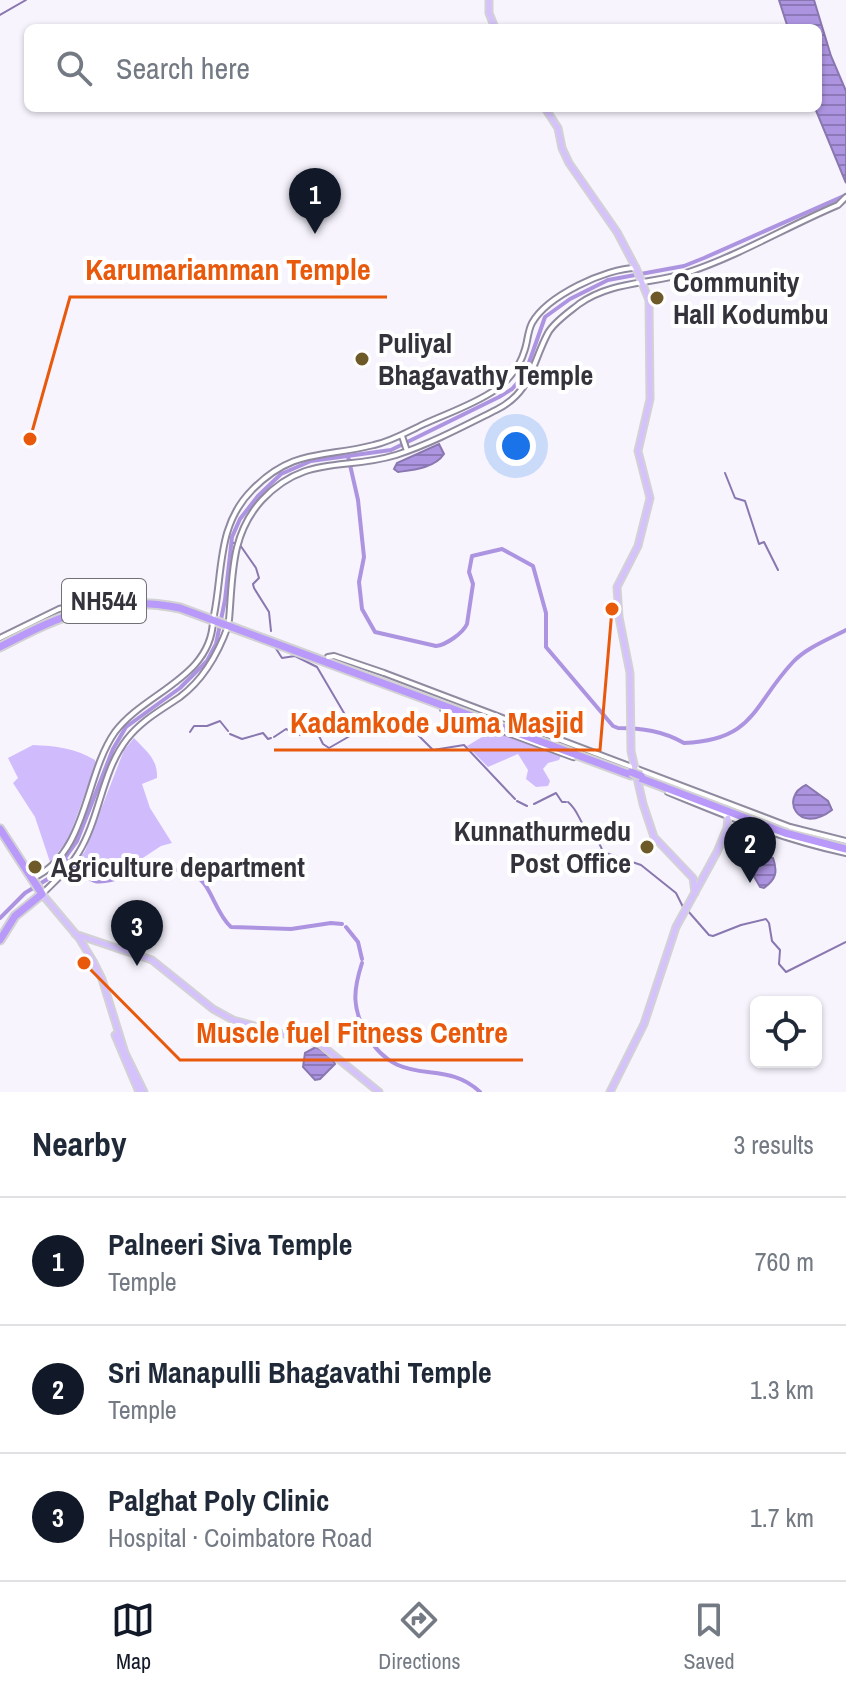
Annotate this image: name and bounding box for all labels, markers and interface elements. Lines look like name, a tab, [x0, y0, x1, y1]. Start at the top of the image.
search box	[24, 24, 822, 112]
icon: search	[52, 46, 96, 90]
text: Search here	[116, 48, 250, 88]
pin: 1	[289, 168, 341, 234]
callout: Karumariamman Temple	[70, 243, 387, 297]
text: Karumariamman Temple	[85, 249, 371, 289]
place label: Community Hall Kodumbu	[673, 263, 829, 333]
marker: Community Hall Kodumbu	[648, 289, 666, 307]
place label: Puliyal Bhagavathy Temple	[378, 324, 593, 394]
marker: Puliyal Bhagavathy Temple	[353, 350, 371, 368]
your location	[496, 426, 536, 466]
road number: NH544	[62, 579, 146, 623]
callout: Kadamkode Juma Masjid	[274, 696, 600, 750]
text: Kadamkode Juma Masjid	[290, 702, 584, 742]
place label: Kunnathurmedu Post Office	[454, 812, 631, 882]
pin: 2	[724, 817, 776, 883]
marker: Kunnathurmedu Post Office	[638, 838, 656, 856]
place label: Agriculture department	[51, 848, 305, 886]
marker: Agriculture department	[26, 858, 44, 876]
pin: 3	[111, 900, 163, 966]
map controls	[750, 996, 822, 1068]
button: locate	[750, 996, 822, 1068]
callout: Muscle fuel Fitness Centre	[180, 1006, 523, 1060]
text: Muscle fuel Fitness Centre	[196, 1012, 508, 1052]
text: Nearby	[32, 1121, 127, 1167]
text: 3 results	[733, 1127, 814, 1162]
text: Palneeri Siva Temple	[108, 1224, 352, 1264]
text: 1	[52, 1244, 64, 1279]
text: 760 m	[755, 1244, 814, 1279]
text: Temple	[108, 1264, 177, 1299]
text: Sri Manapulli Bhagavathi Temple	[108, 1352, 492, 1392]
text: 2	[52, 1372, 64, 1407]
text: 1.3 km	[750, 1372, 814, 1407]
text: Temple	[108, 1392, 177, 1427]
text: Palghat Poly Clinic	[108, 1480, 330, 1520]
text: 3	[52, 1500, 64, 1535]
text: 1.7 km	[750, 1500, 814, 1535]
text: Hospital · Coimbatore Road	[108, 1520, 372, 1555]
tab: Map	[111, 1598, 155, 1676]
tab: Directions	[378, 1598, 461, 1676]
tab: Saved	[683, 1598, 735, 1676]

